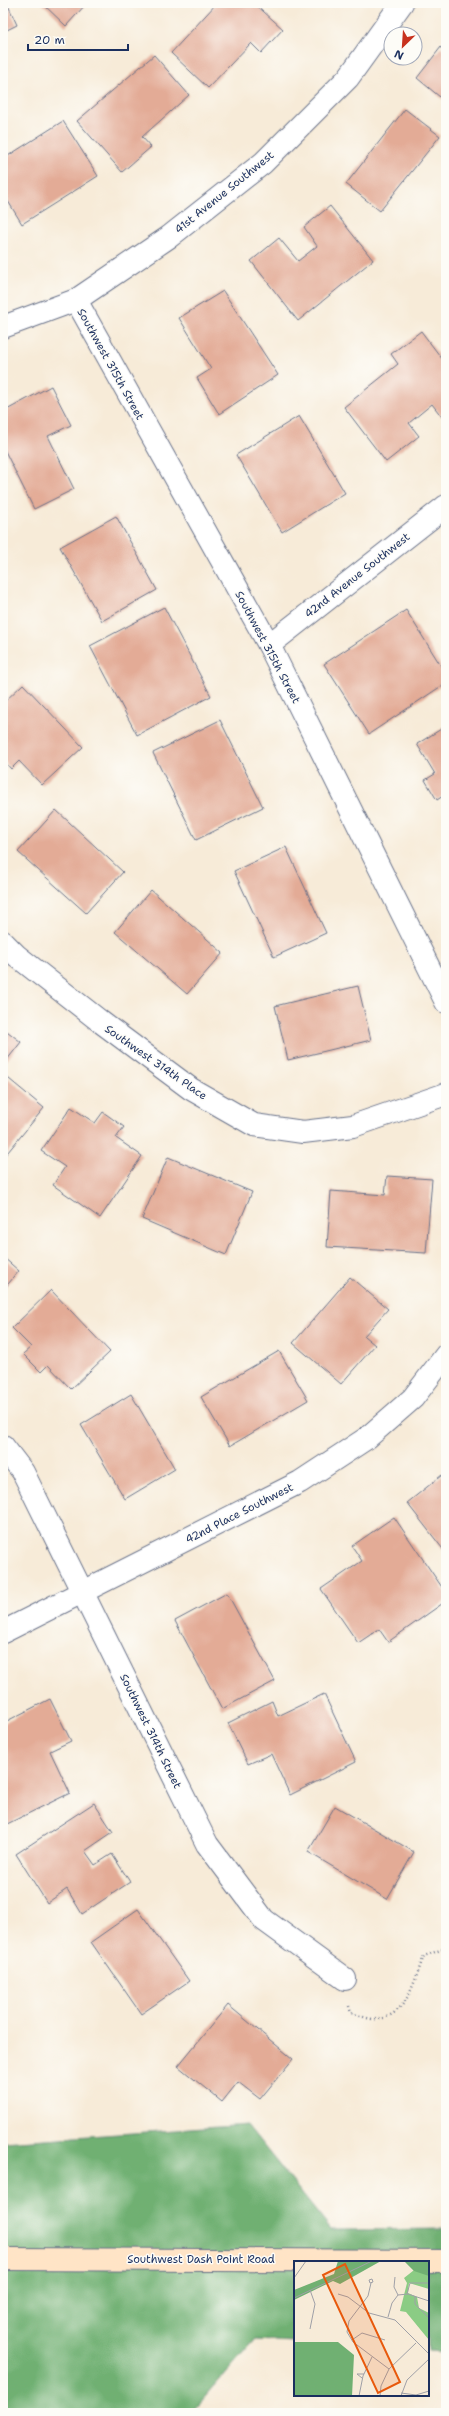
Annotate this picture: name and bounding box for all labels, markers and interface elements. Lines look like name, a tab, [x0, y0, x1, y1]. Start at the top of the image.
scale bar	[28, 26, 128, 52]
north arrow	[383, 26, 423, 66]
text: 20 m	[34, 32, 65, 48]
text: N	[392, 46, 406, 63]
street label: 41st Avenue Southwest	[172, 148, 277, 237]
street label: Southwest 315th Street	[74, 306, 148, 423]
street label: 42nd Avenue Southwest	[301, 529, 413, 621]
street label: Southwest 315th Street	[232, 588, 304, 706]
street label: Southwest 314th Place	[102, 1021, 210, 1103]
street label: 42nd Place Southwest	[183, 1480, 296, 1547]
street label: Southwest 314th Street	[116, 1671, 185, 1791]
street label: Southwest Dash Point Road	[127, 2252, 275, 2267]
inset map	[294, 2261, 429, 2396]

